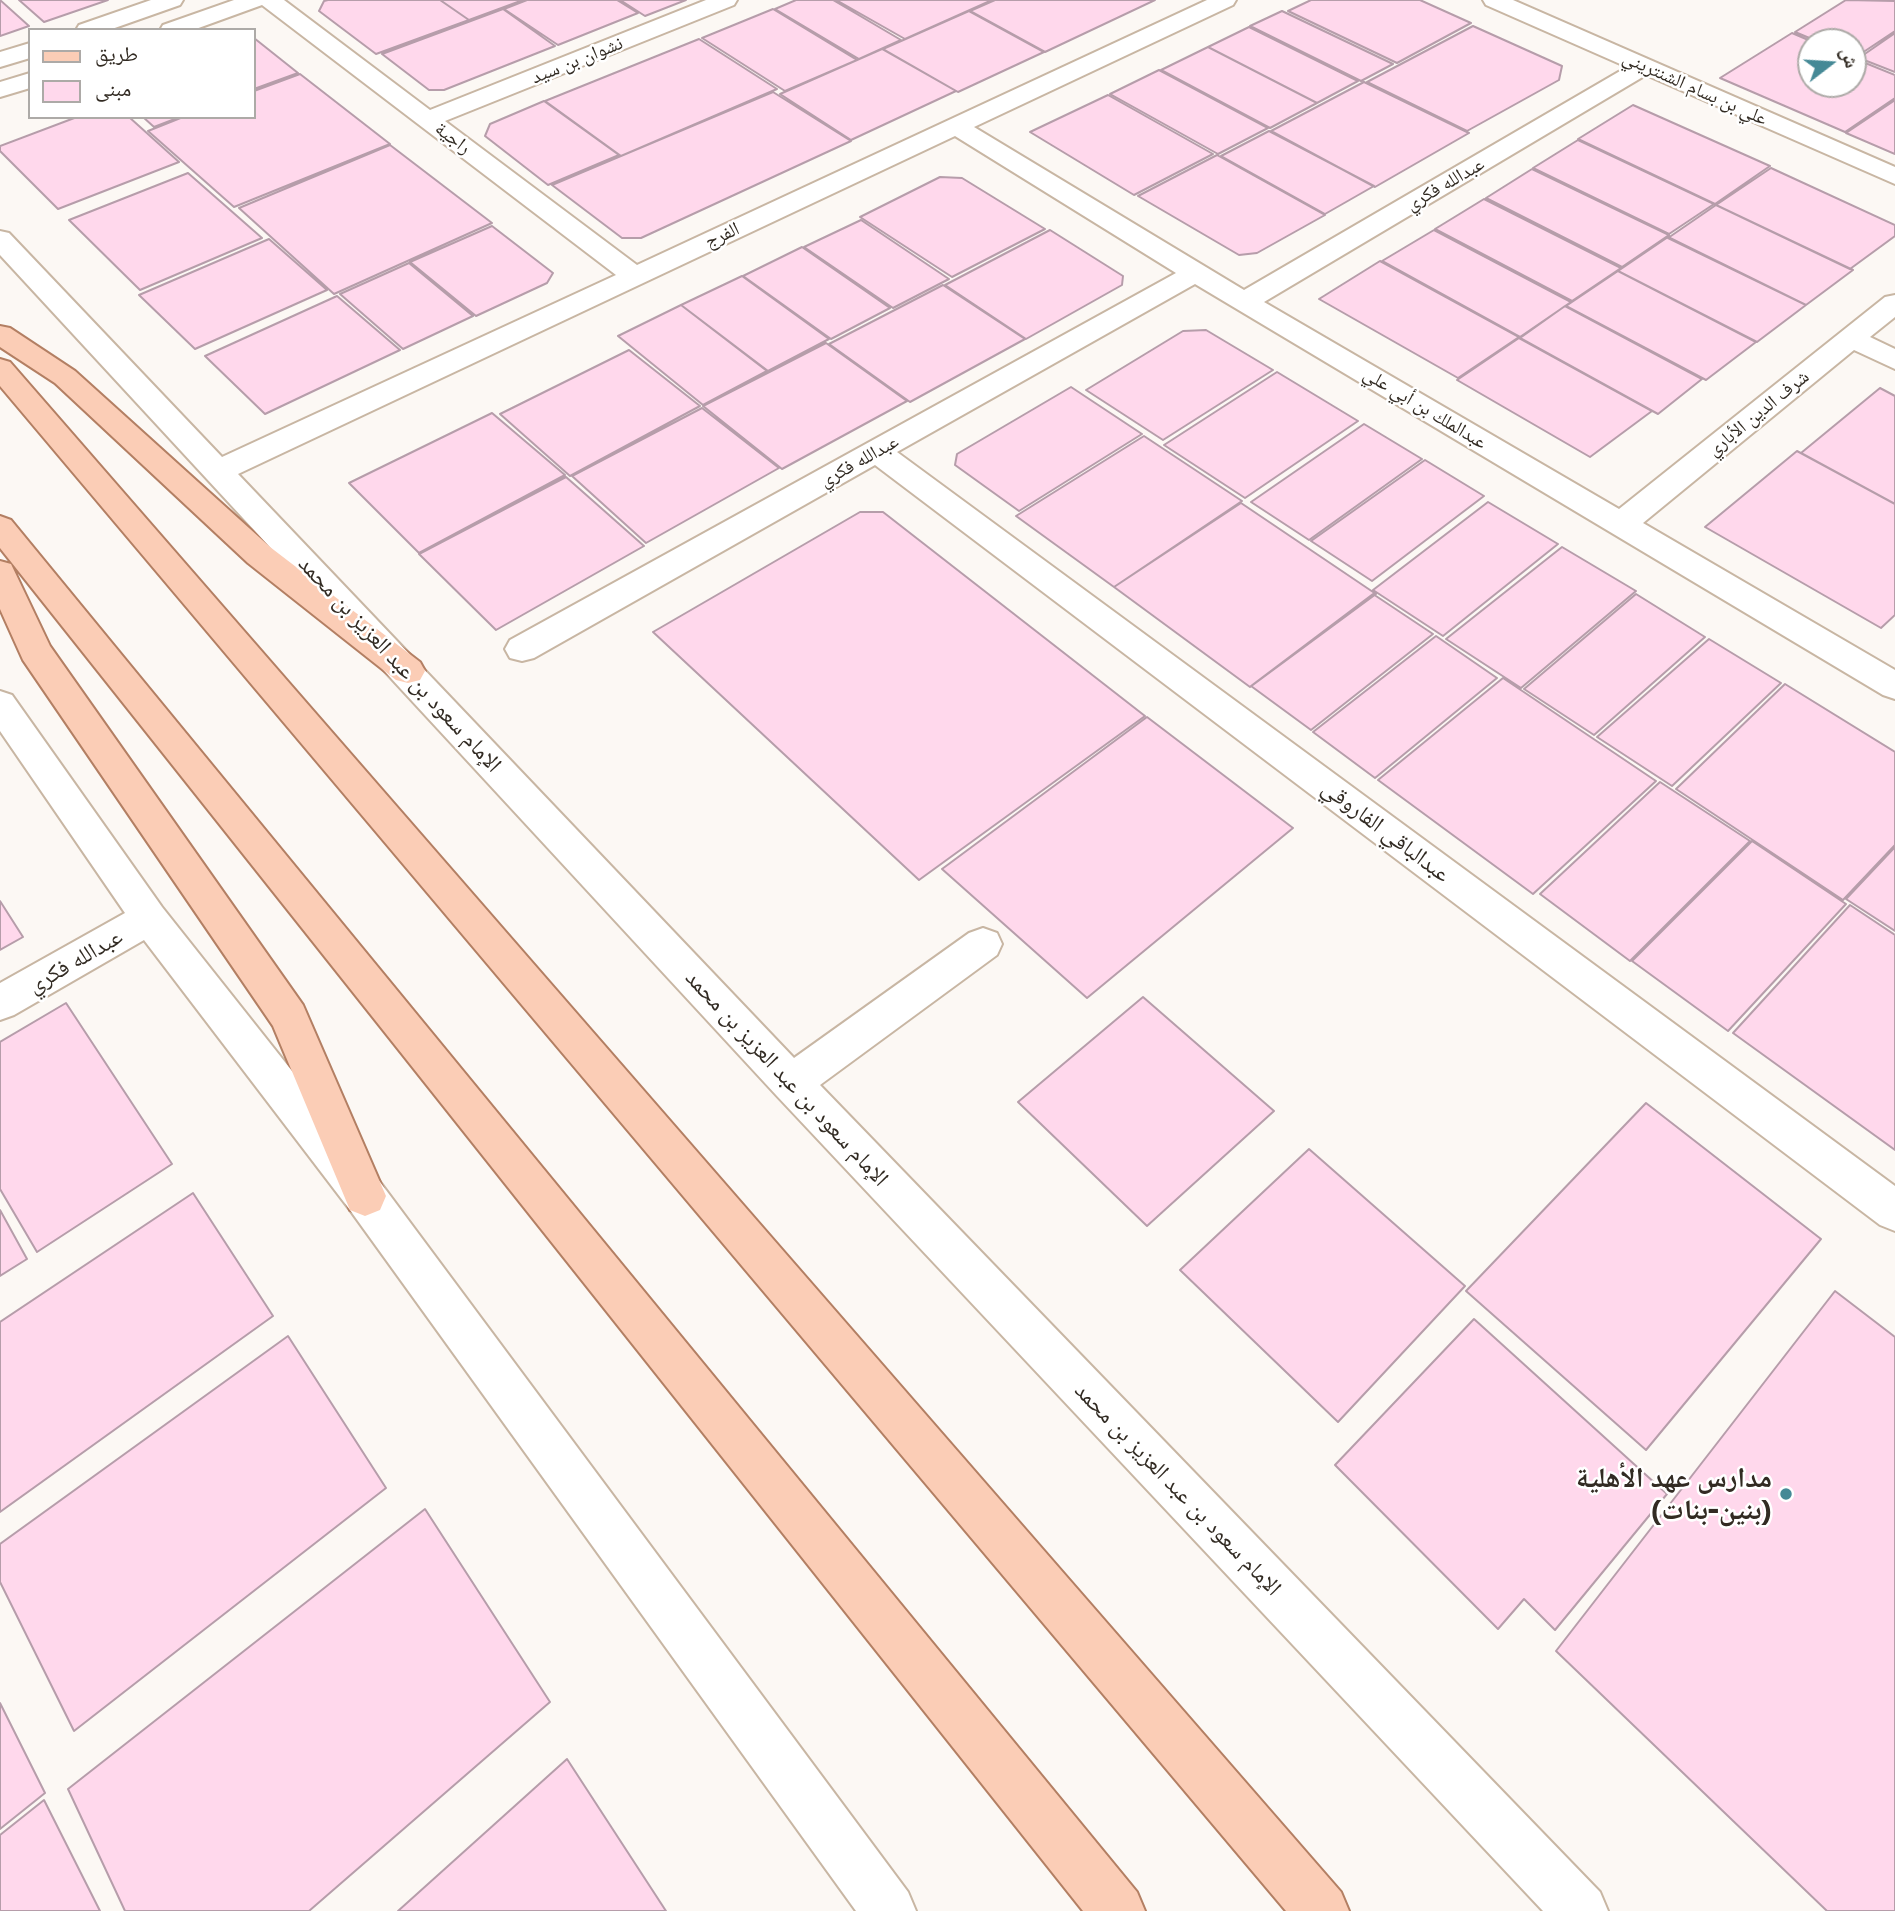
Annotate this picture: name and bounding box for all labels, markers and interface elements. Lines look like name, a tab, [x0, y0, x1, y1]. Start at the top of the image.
legend	[28, 28, 256, 119]
north arrow	[1797, 28, 1867, 98]
street label: نشوان بن سيد	[528, 31, 626, 89]
text: طريق	[95, 40, 138, 66]
text: ش	[1837, 44, 1865, 70]
street label: علي بن بسام الشنتريني	[1619, 46, 1771, 130]
text: مبنى	[95, 75, 131, 101]
street label: راجية	[430, 117, 476, 159]
street label: عبدالله فكري	[1402, 152, 1488, 216]
street label: الفرج	[701, 217, 743, 253]
street label: عبدالملك بن أبي علي	[1359, 362, 1491, 454]
street label: شرف الدين الأباري	[1702, 365, 1814, 461]
street label: عبدالله فكري	[816, 430, 902, 492]
street label: الإمام سعود بن عبد العزيز بن محمد	[292, 550, 508, 778]
street label: عبدالباقي الفاروقي	[1316, 774, 1456, 888]
street label: عبدالله فكري	[23, 923, 127, 999]
street label: الإمام سعود بن عبد العزيز بن محمد	[679, 964, 895, 1192]
street label: الإمام سعود بن عبد العزيز بن محمد	[1069, 1377, 1287, 1601]
place label: مدارس عهد الأهلية (بنين-بنات)	[1576, 1461, 1772, 1527]
marker: مدارس عهد الأهلية (بنين-بنات)	[1778, 1486, 1794, 1502]

